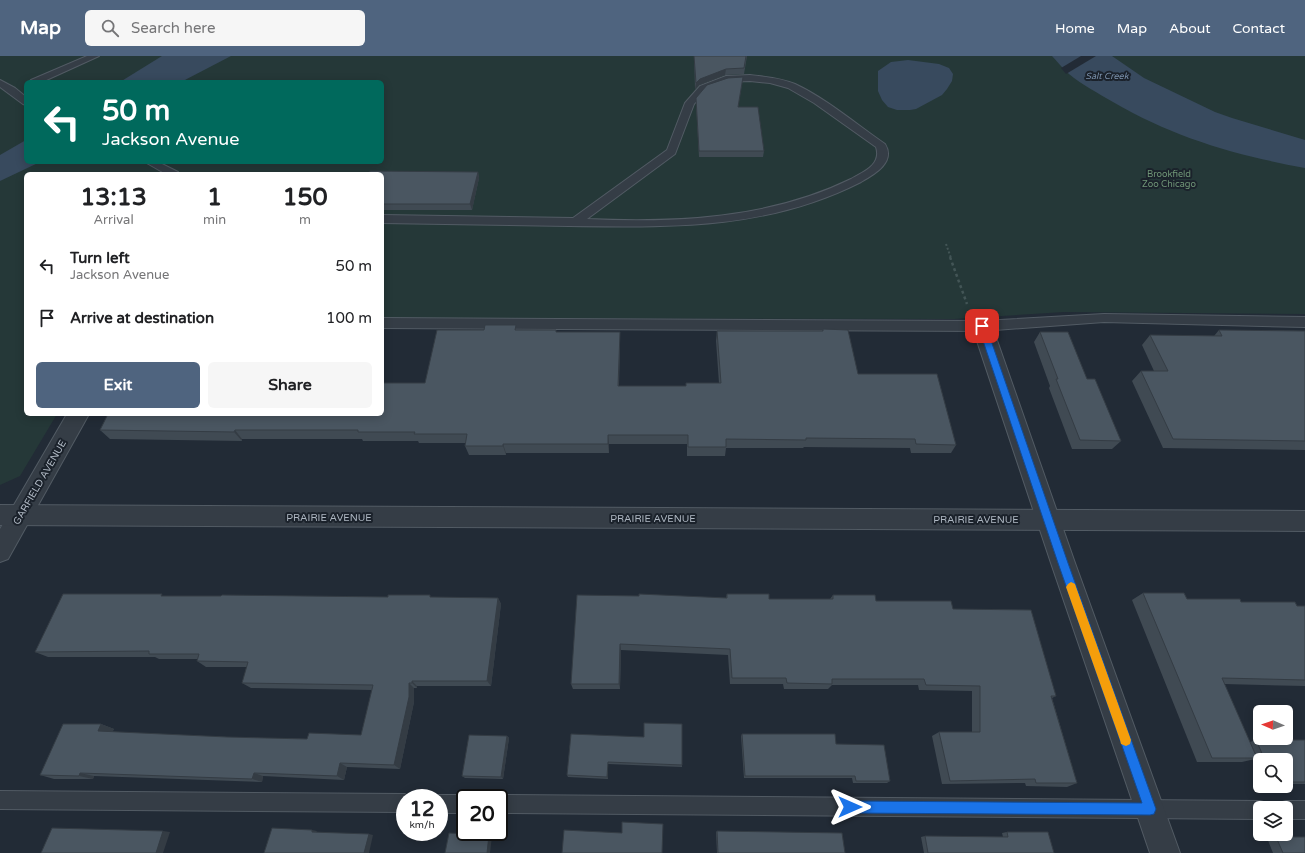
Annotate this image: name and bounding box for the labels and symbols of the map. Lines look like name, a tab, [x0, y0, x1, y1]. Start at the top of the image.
water label: Salt Creek	[1085, 71, 1130, 82]
park label: Brookfield Zoo Chicago	[1142, 169, 1197, 190]
pin	[965, 309, 999, 343]
street label: GARFIELD AVENUE	[11, 438, 69, 527]
street label: PRAIRIE AVENUE	[286, 512, 372, 524]
street label: PRAIRIE AVENUE	[610, 513, 696, 525]
street label: PRAIRIE AVENUE	[933, 514, 1019, 526]
north arrow	[1253, 705, 1293, 745]
position arrow	[829, 786, 871, 828]
speed limit sign: 20	[456, 789, 508, 841]

